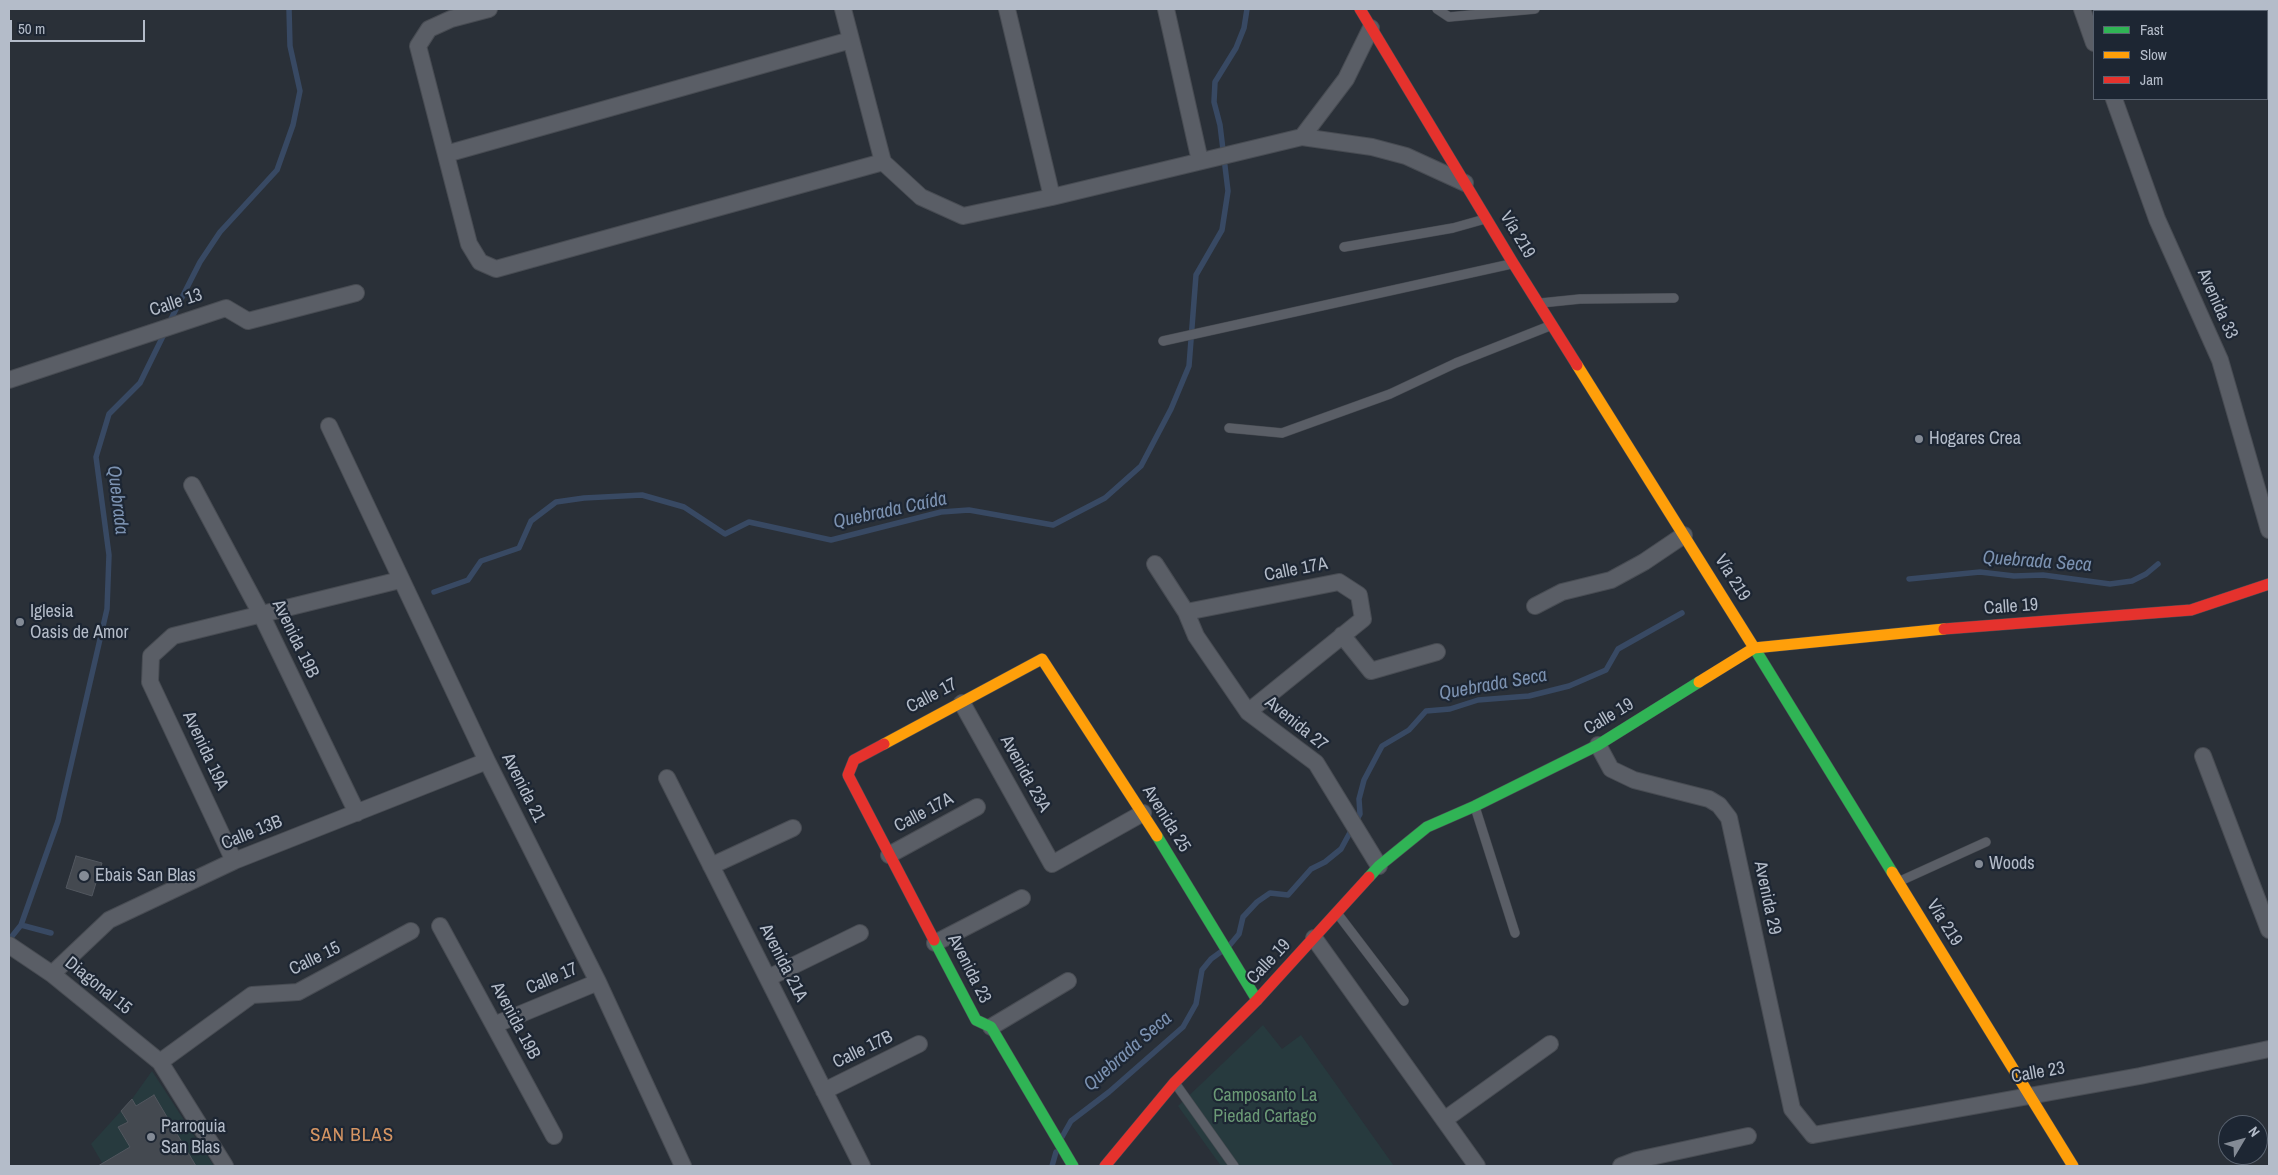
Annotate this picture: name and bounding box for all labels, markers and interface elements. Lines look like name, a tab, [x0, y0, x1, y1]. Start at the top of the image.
scale bar	[12, 10, 148, 42]
legend	[2093, 10, 2268, 100]
text: 50 m	[18, 18, 45, 39]
text: Fast	[2140, 19, 2163, 40]
text: Slow	[2140, 44, 2167, 65]
text: Jam	[2140, 69, 2163, 90]
street label: Vía 219	[1495, 208, 1539, 262]
street label: Avenida 33	[2192, 266, 2242, 342]
street label: Calle 13	[147, 284, 205, 322]
place label: Hogares Crea	[1929, 428, 2021, 450]
marker: Hogares Crea	[1913, 433, 1925, 445]
water label: Quebrada	[101, 464, 133, 536]
water label: Quebrada Caída	[831, 488, 949, 534]
water label: Quebrada Seca	[1982, 547, 2092, 577]
street label: Vía 219	[1709, 551, 1755, 605]
street label: Calle 17A	[1263, 553, 1329, 587]
street label: Calle 19	[1983, 594, 2039, 620]
street label: Avenida 19B	[267, 596, 323, 682]
place label: Iglesia Oasis de Amor	[30, 601, 128, 644]
marker: Iglesia Oasis de Amor	[14, 616, 26, 628]
water label: Quebrada Seca	[1437, 664, 1549, 706]
street label: Calle 17	[903, 674, 961, 718]
street label: Avenida 27	[1260, 692, 1332, 756]
street label: Calle 19	[1580, 694, 1638, 740]
street label: Avenida 19A	[177, 708, 233, 794]
street label: Avenida 23A	[995, 732, 1055, 816]
street label: Avenida 21	[496, 750, 550, 826]
street label: Avenida 25	[1137, 782, 1195, 856]
street label: Calle 17A	[891, 788, 957, 838]
street label: Calle 13B	[218, 811, 286, 855]
place label: Woods	[1989, 853, 2035, 875]
marker: Woods	[1973, 858, 1985, 870]
street label: Avenida 29	[1749, 859, 1785, 937]
place label: Ebais San Blas	[95, 865, 196, 887]
marker: Ebais San Blas	[77, 869, 91, 883]
street label: Vía 219	[1921, 896, 1967, 950]
street label: Avenida 21A	[754, 921, 812, 1005]
street label: Avenida 23	[942, 931, 996, 1007]
street label: Calle 19	[1243, 935, 1295, 989]
street label: Calle 15	[286, 937, 344, 981]
street label: Diagonal 15	[60, 953, 136, 1019]
street label: Calle 17	[523, 958, 581, 1000]
street label: Avenida 19B	[486, 979, 544, 1063]
water label: Quebrada Seca	[1079, 1008, 1177, 1096]
street label: Calle 17B	[830, 1026, 896, 1074]
street label: Calle 23	[2009, 1058, 2067, 1088]
park label: Camposanto La Piedad Cartago	[1213, 1085, 1317, 1128]
north arrow	[2218, 1115, 2268, 1165]
place label: Parroquia San Blas	[161, 1116, 226, 1158]
text: N	[2244, 1123, 2264, 1140]
district label: SAN BLAS	[309, 1125, 395, 1147]
marker: Parroquia San Blas	[145, 1131, 157, 1143]

